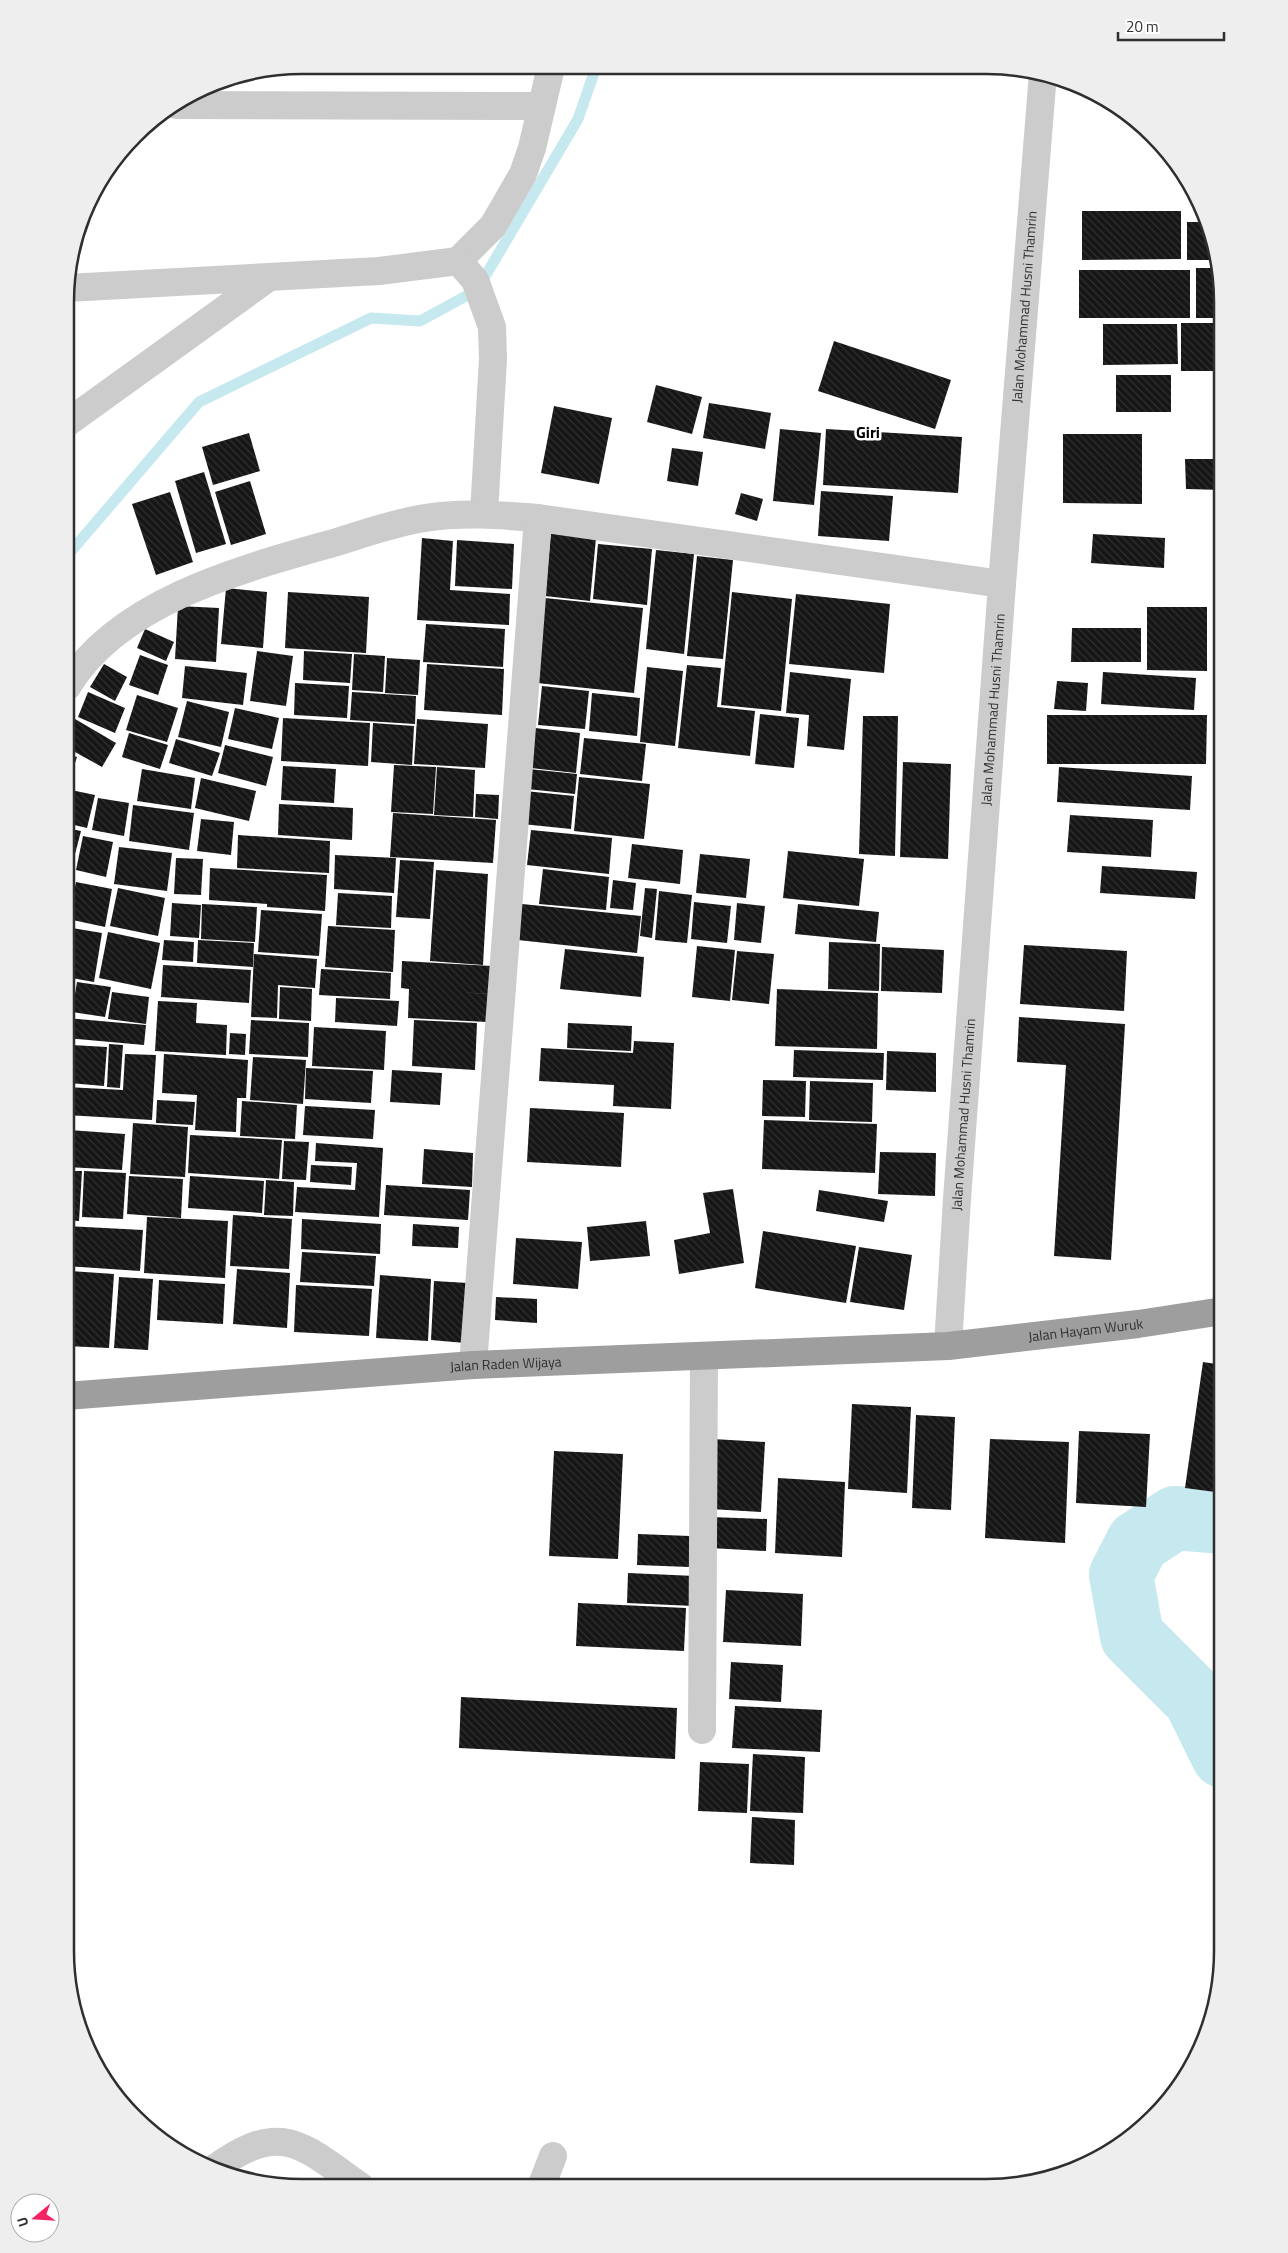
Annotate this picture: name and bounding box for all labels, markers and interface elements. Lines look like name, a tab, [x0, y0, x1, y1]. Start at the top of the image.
scale bar	[1118, 10, 1224, 42]
text: 20 m	[1126, 15, 1159, 38]
street label: Jalan Mohammad Husni Thamrin	[1006, 210, 1042, 404]
district label: Giri	[856, 420, 880, 444]
street label: Jalan Mohammad Husni Thamrin	[975, 613, 1010, 806]
street label: Jalan Mohammad Husni Thamrin	[945, 1018, 980, 1211]
street label: Jalan Hayam Wuruk	[1027, 1312, 1145, 1347]
street label: Jalan Raden Wijaya	[449, 1350, 562, 1377]
north arrow	[10, 2193, 60, 2243]
text: U	[11, 2215, 34, 2230]

